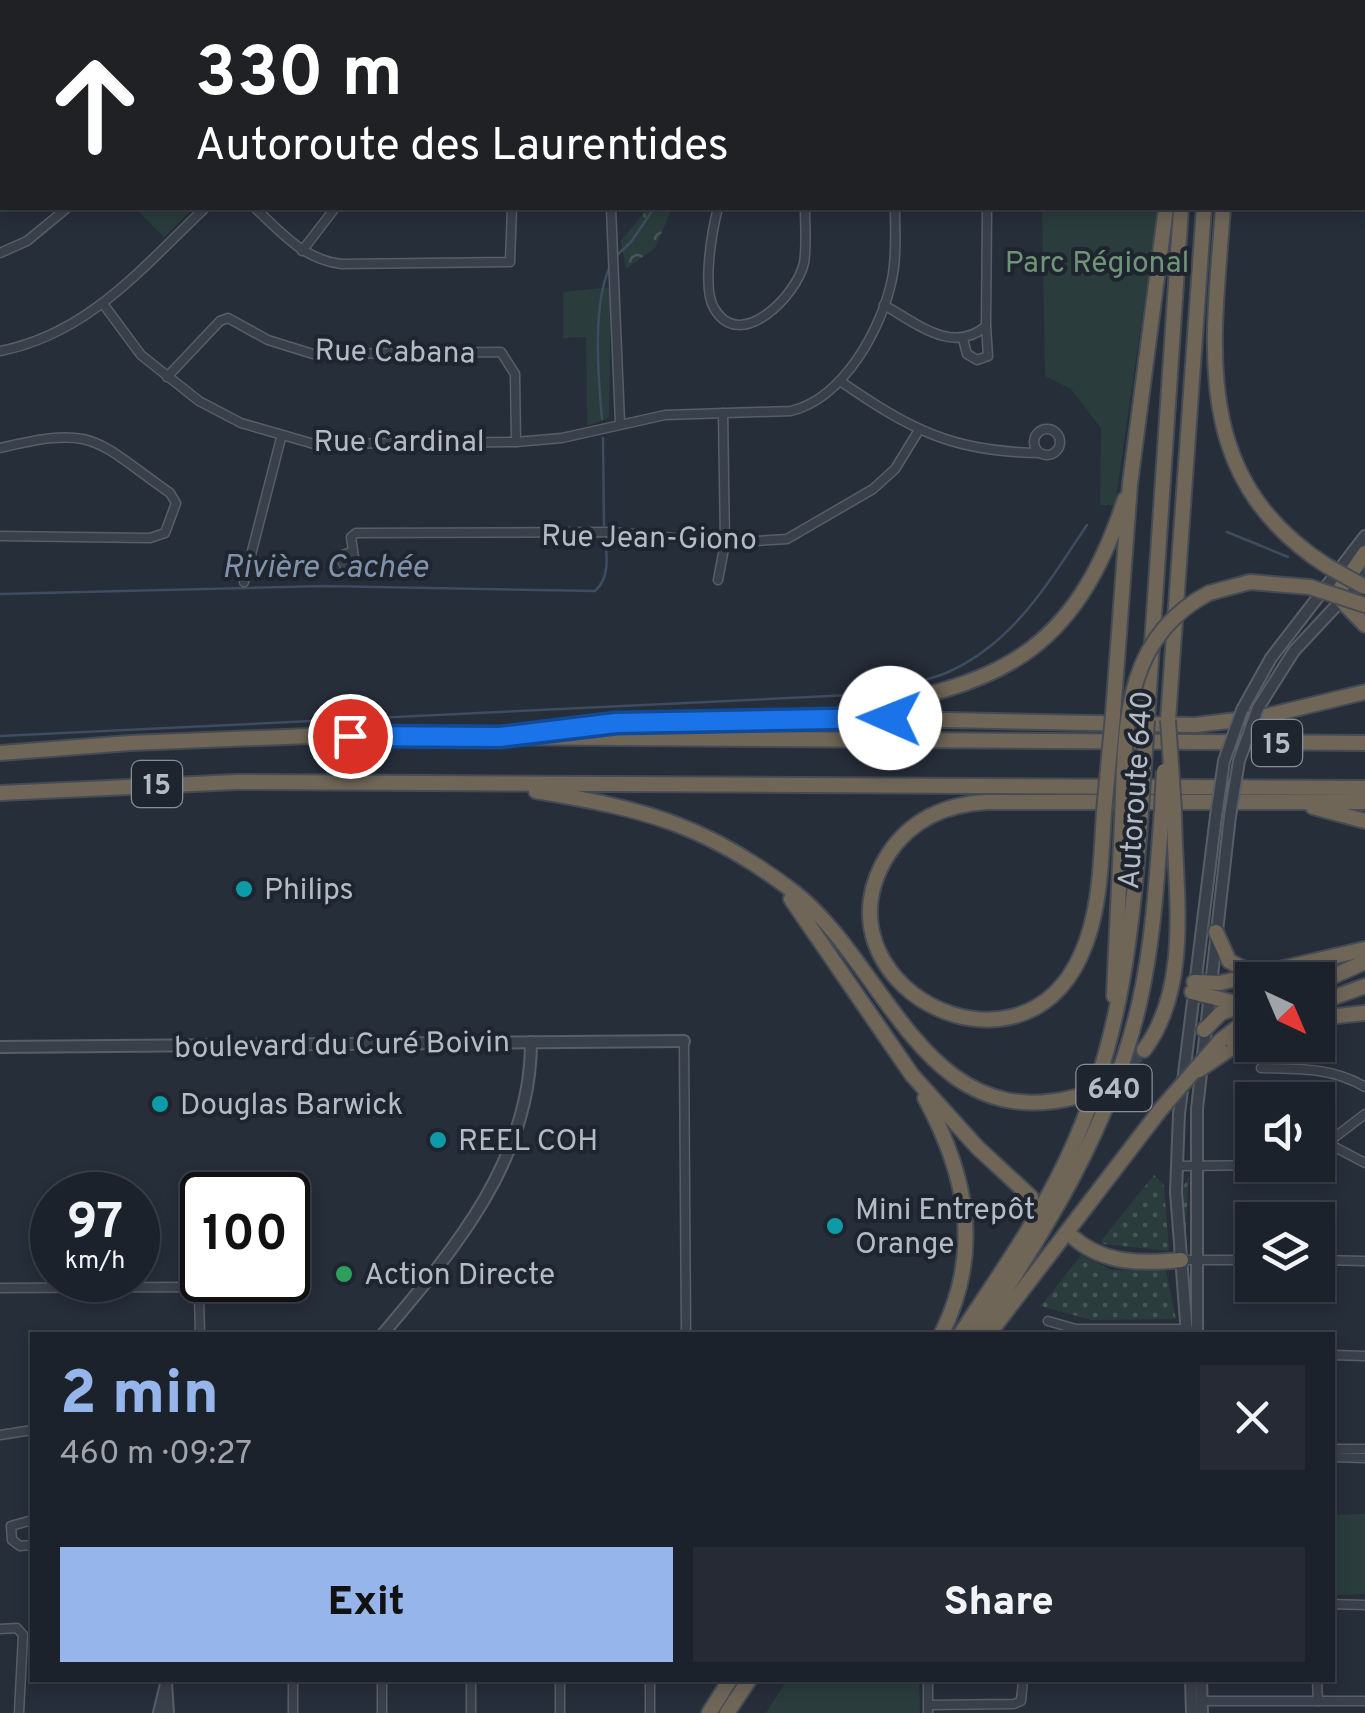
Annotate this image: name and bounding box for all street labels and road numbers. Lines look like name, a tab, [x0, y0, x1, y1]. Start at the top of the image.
street label: Rue Cabana	[314, 334, 476, 373]
street label: Rue Cardinal	[313, 425, 485, 462]
street label: Rue Jean-Giono	[541, 519, 757, 560]
street label: Autoroute 640	[1112, 689, 1163, 891]
road number: 15	[1252, 720, 1302, 766]
road number: 15	[132, 761, 182, 807]
street label: boulevard du Curé Boivin	[174, 1025, 510, 1068]
road number: 640	[1076, 1065, 1152, 1111]

